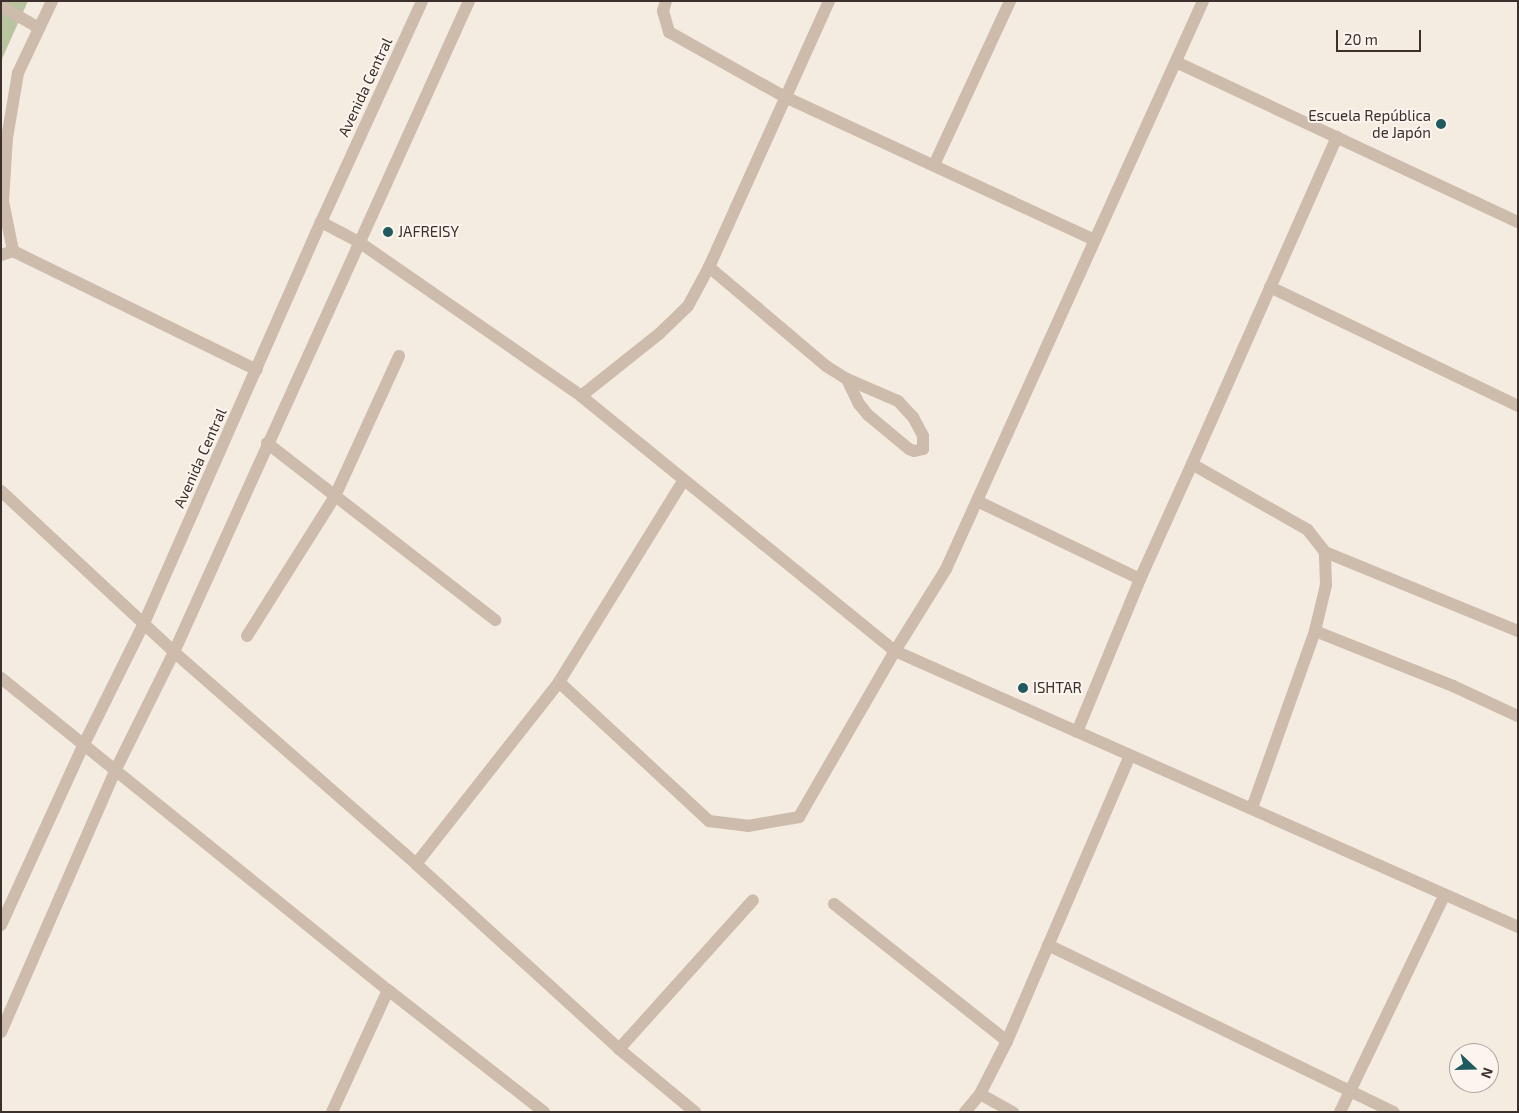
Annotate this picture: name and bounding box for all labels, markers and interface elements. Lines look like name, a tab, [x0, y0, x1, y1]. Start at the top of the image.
scale bar	[1339, 20, 1424, 52]
text: 20 m	[1344, 30, 1378, 48]
street label: Avenida Central	[334, 35, 396, 139]
place label: Escuela República de Japón	[1308, 106, 1431, 141]
marker: Escuela República de Japón	[1435, 118, 1447, 130]
place label: JAFREISY	[398, 223, 459, 241]
marker: JAFREISY	[382, 226, 394, 238]
street label: Avenida Central	[170, 405, 230, 511]
place label: ISHTAR	[1033, 679, 1082, 697]
marker: ISHTAR	[1017, 682, 1029, 694]
north arrow	[1449, 1043, 1499, 1093]
text: N	[1478, 1065, 1497, 1081]

